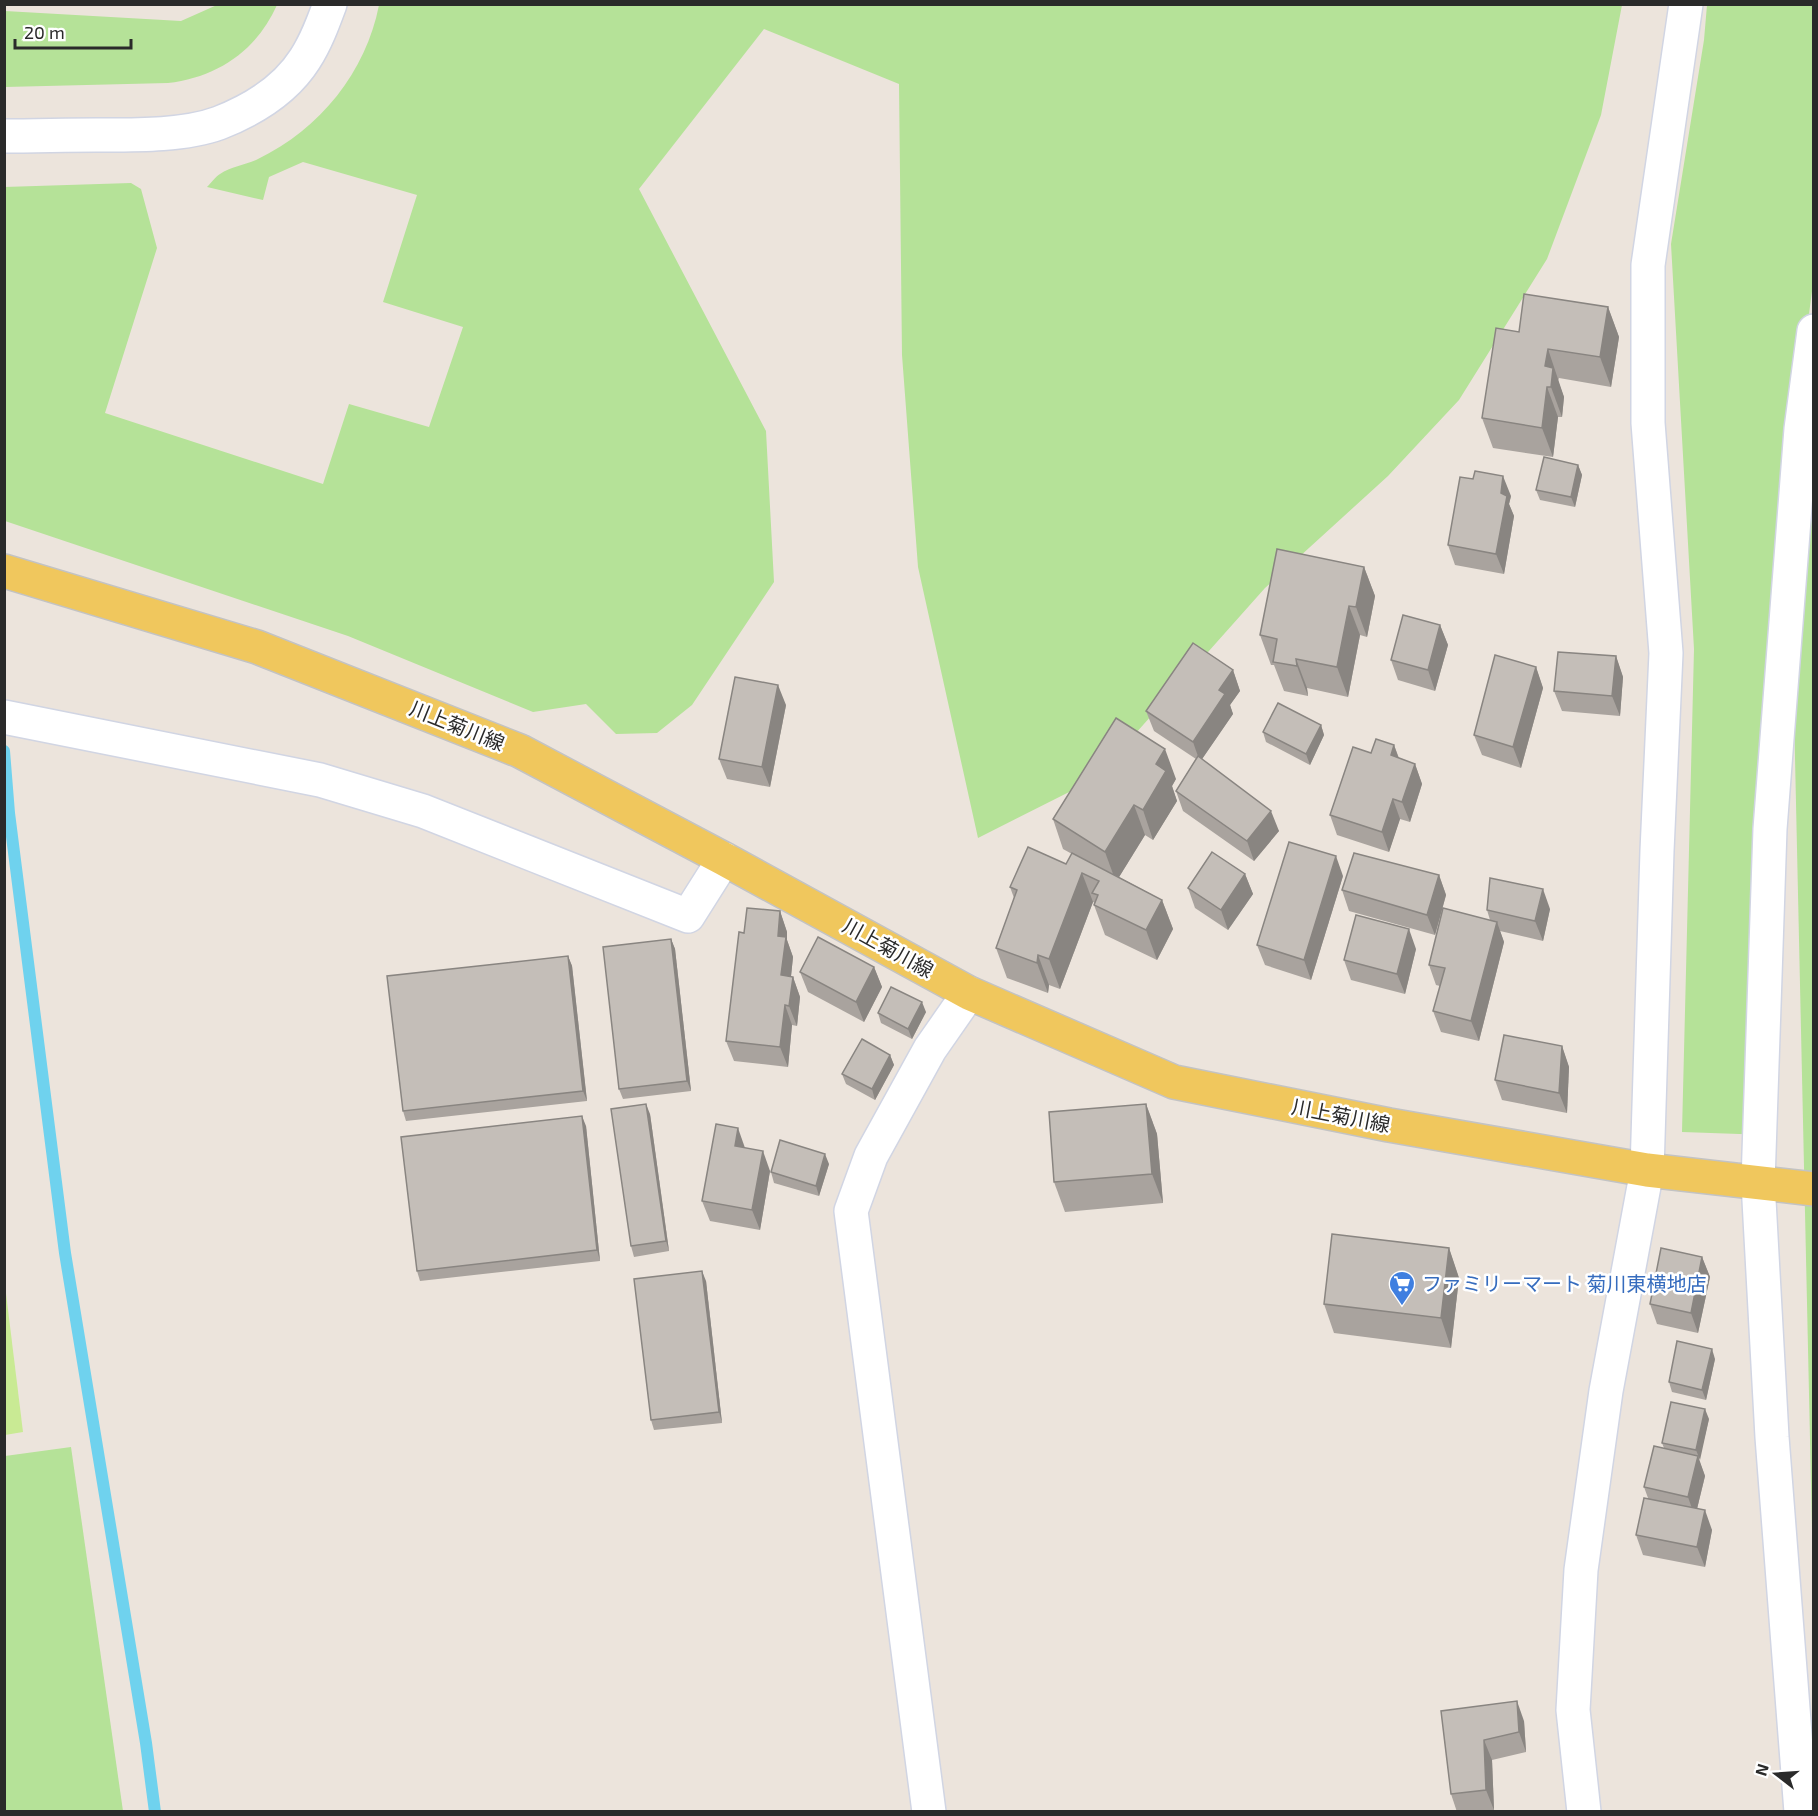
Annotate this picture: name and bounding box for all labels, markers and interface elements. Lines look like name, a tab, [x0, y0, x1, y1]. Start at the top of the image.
scale bar	[15, 12, 130, 50]
text: 20 m	[24, 21, 65, 43]
street label: 川上菊川線	[407, 695, 508, 755]
street label: 川上菊川線	[839, 912, 938, 982]
street label: 川上菊川線	[1290, 1094, 1393, 1136]
supermarket icon: ファミリーマート 菊川東横地店	[1387, 1269, 1417, 1307]
place label: ファミリーマート 菊川東横地店	[1422, 1271, 1706, 1295]
north arrow	[1746, 1744, 1806, 1804]
text: N	[1750, 1761, 1772, 1778]

